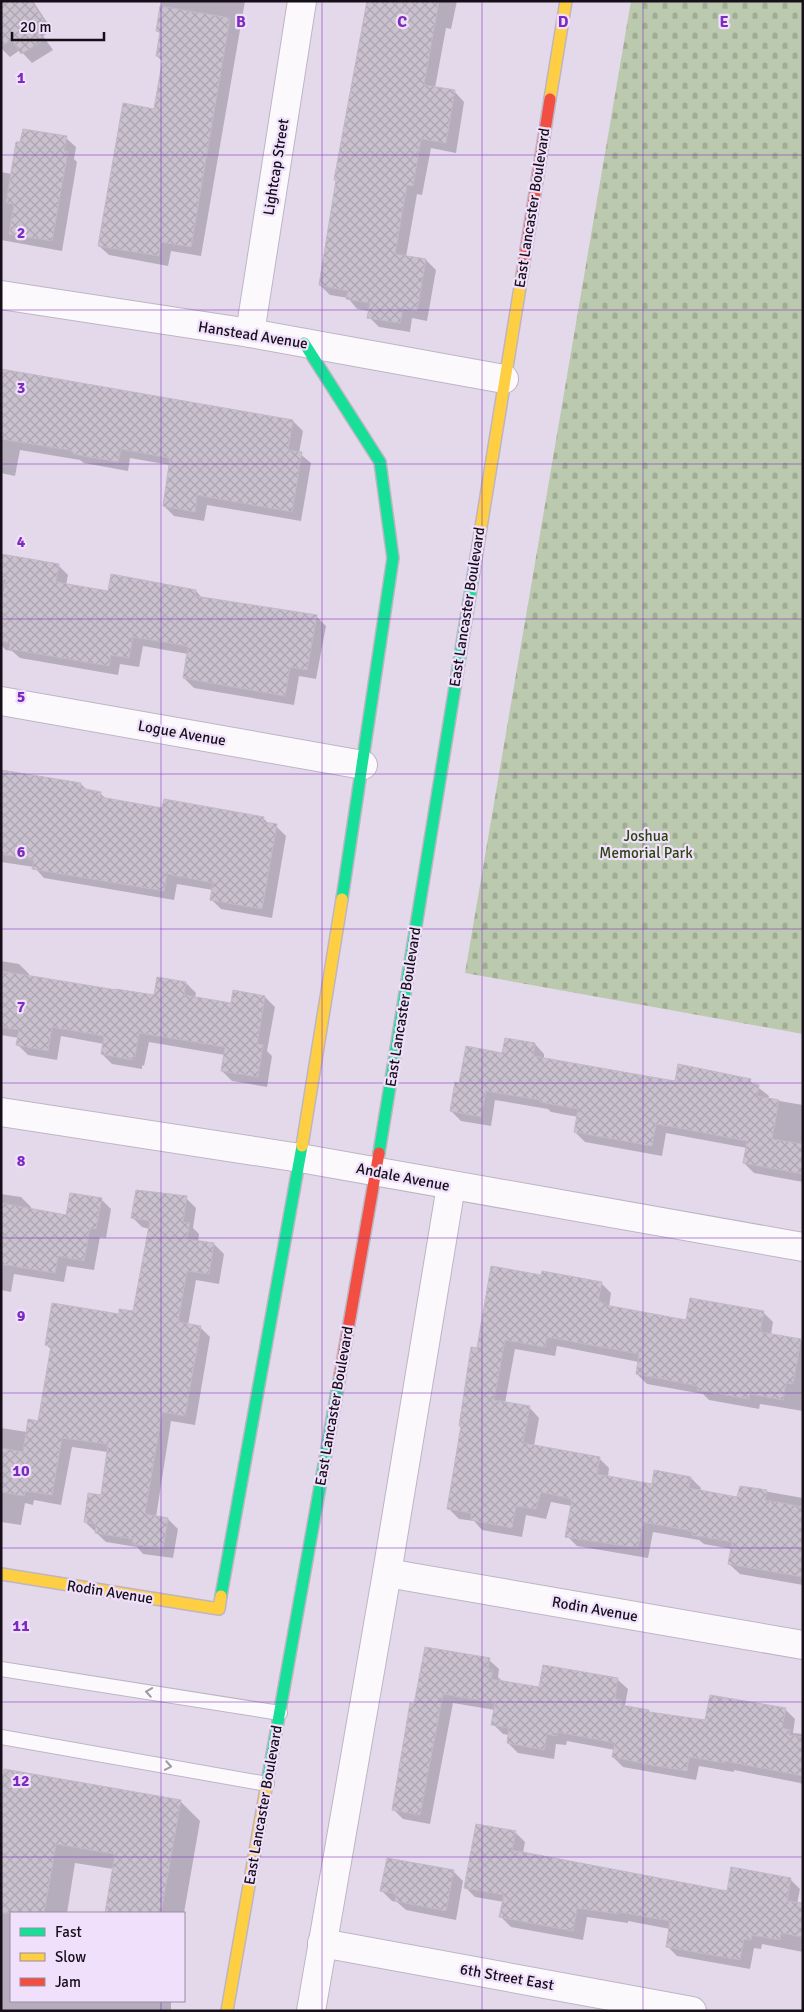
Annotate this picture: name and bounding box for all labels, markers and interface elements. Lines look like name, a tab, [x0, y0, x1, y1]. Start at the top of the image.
scale bar	[12, 10, 105, 42]
text: B	[236, 12, 246, 32]
text: C	[397, 12, 407, 32]
text: D	[558, 12, 569, 32]
text: E	[719, 12, 729, 32]
text: 20 m	[20, 18, 51, 36]
text: 1	[17, 68, 26, 88]
street label: Lightcap Street	[259, 117, 293, 217]
street label: East Lancaster Boulevard	[510, 127, 554, 289]
text: 2	[17, 223, 25, 243]
street label: Hanstead Avenue	[197, 317, 309, 353]
text: 3	[17, 378, 25, 398]
street label: East Lancaster Boulevard	[445, 526, 489, 688]
text: 4	[17, 532, 26, 552]
text: 5	[17, 687, 25, 707]
street label: Logue Avenue	[137, 716, 227, 750]
park label: Joshua Memorial Park	[599, 827, 693, 862]
text: 6	[17, 842, 26, 862]
street label: East Lancaster Boulevard	[381, 926, 425, 1088]
text: 7	[17, 997, 26, 1017]
text: 8	[17, 1151, 26, 1171]
street label: Andale Avenue	[355, 1159, 451, 1195]
text: 9	[17, 1306, 26, 1326]
street label: East Lancaster Boulevard	[311, 1325, 357, 1487]
text: 10	[12, 1461, 30, 1481]
street label: Rodin Avenue	[66, 1576, 154, 1608]
street label: Rodin Avenue	[551, 1593, 639, 1625]
text: 11	[12, 1616, 30, 1636]
one-way arrow	[145, 1688, 153, 1698]
street label: East Lancaster Boulevard	[240, 1724, 286, 1886]
one-way arrow	[163, 1761, 172, 1771]
text: 12	[12, 1771, 30, 1791]
legend	[10, 1912, 185, 2002]
text: Fast	[55, 1923, 82, 1941]
text: Slow	[55, 1948, 86, 1966]
street label: 6th Street East	[459, 1960, 555, 1994]
text: Jam	[55, 1973, 81, 1991]

